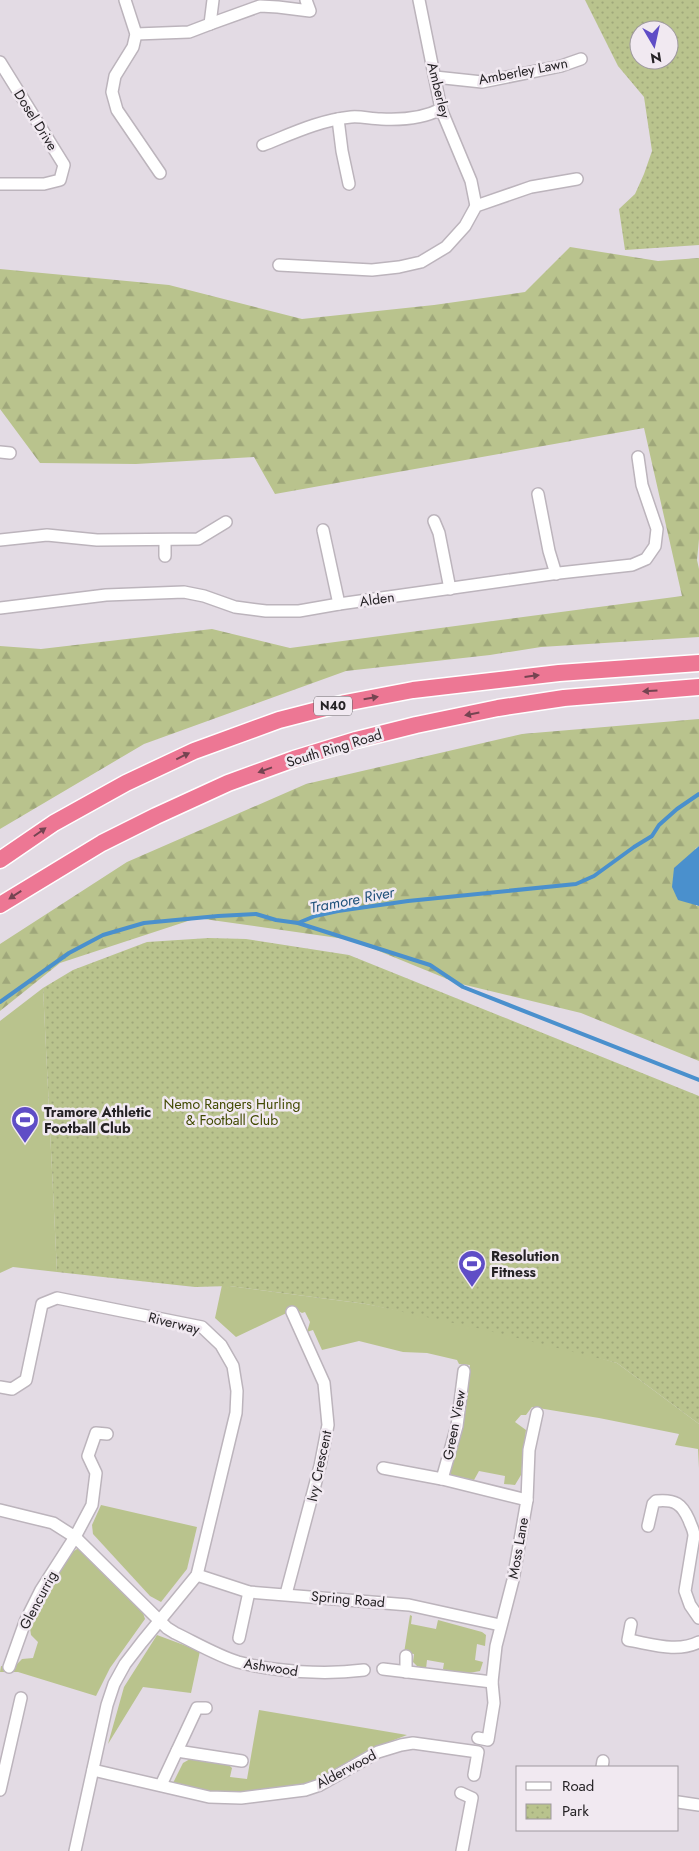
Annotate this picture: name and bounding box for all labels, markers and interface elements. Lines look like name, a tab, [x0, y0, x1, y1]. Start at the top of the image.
north arrow	[629, 20, 679, 70]
text: N	[649, 47, 663, 69]
street label: Amberley Lawn	[477, 53, 569, 89]
street label: Amberley	[422, 60, 456, 121]
street label: Dosel Drive	[9, 86, 63, 154]
street label: Alden	[358, 587, 396, 611]
one-way arrow	[525, 672, 541, 680]
one-way arrow	[642, 687, 658, 695]
one-way arrow	[364, 694, 379, 702]
road number: N40	[314, 696, 352, 716]
one-way arrow	[464, 710, 480, 718]
street label: South Ring Road	[284, 724, 384, 772]
one-way arrow	[176, 752, 190, 760]
one-way arrow	[257, 766, 272, 774]
one-way arrow	[33, 827, 47, 837]
water label: Tramore River	[308, 881, 397, 919]
one-way arrow	[8, 890, 22, 900]
park label: Nemo Rangers Hurling & Football Club	[164, 1094, 300, 1130]
place label: Tramore Athletic Football Club	[44, 1102, 151, 1138]
sports icon: Tramore Athletic Football Club	[10, 1105, 40, 1144]
place label: Resolution Fitness	[491, 1246, 559, 1282]
sports icon: Resolution Fitness	[457, 1249, 487, 1288]
street label: Riverway	[146, 1307, 203, 1339]
street label: Green View	[437, 1388, 471, 1462]
street label: Ivy Crescent	[302, 1428, 336, 1503]
street label: Moss Lane	[503, 1516, 533, 1580]
street label: Glencurrig	[14, 1567, 62, 1633]
street label: Spring Road	[310, 1586, 386, 1612]
street label: Ashwood	[242, 1653, 300, 1681]
street label: Alderwood	[312, 1745, 380, 1793]
legend	[516, 1766, 679, 1831]
text: Road	[562, 1775, 594, 1797]
text: Park	[562, 1800, 589, 1822]

